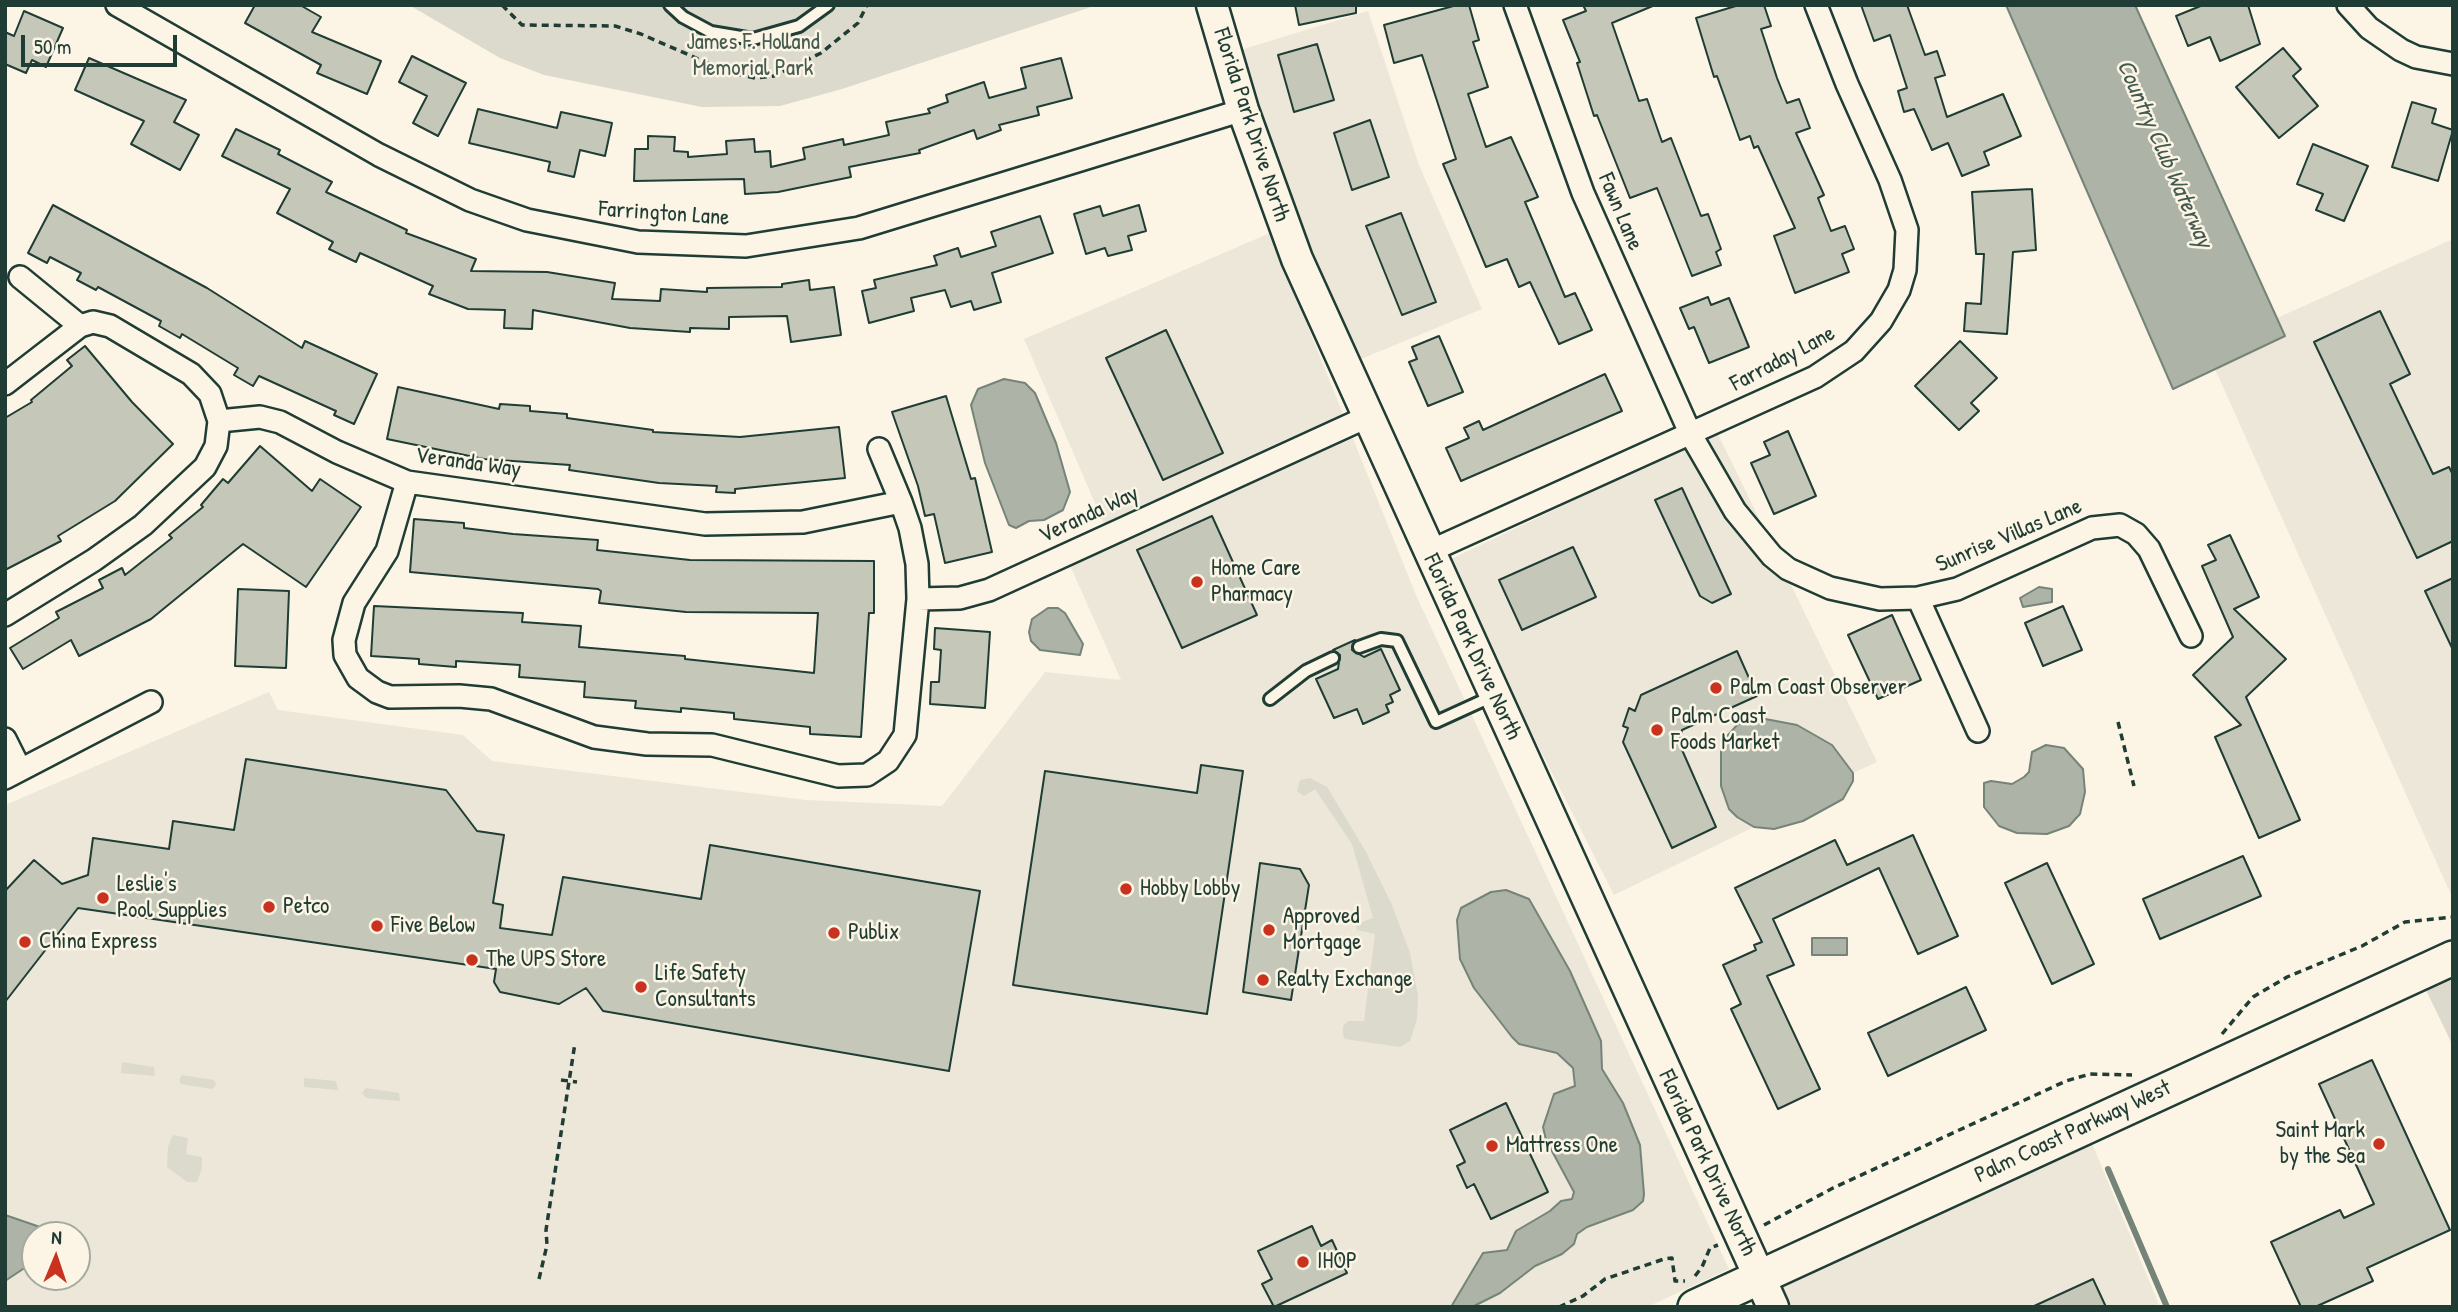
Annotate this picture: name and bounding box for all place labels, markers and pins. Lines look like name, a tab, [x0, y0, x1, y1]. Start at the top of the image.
place label: Home Care Pharmacy	[1211, 555, 1301, 609]
marker: Home Care Pharmacy	[1189, 574, 1205, 590]
place label: Palm Coast Observer	[1730, 674, 1906, 702]
marker: Palm Coast Observer	[1708, 680, 1724, 696]
place label: Palm Coast Foods Market	[1671, 703, 1779, 757]
marker: Palm Coast Foods Market	[1649, 722, 1665, 738]
place label: Leslie's Pool Supplies	[117, 871, 227, 925]
place label: Hobby Lobby	[1140, 875, 1241, 903]
marker: Hobby Lobby	[1118, 881, 1134, 897]
marker: Leslie's Pool Supplies	[95, 890, 111, 906]
place label: Petco	[283, 893, 329, 921]
marker: Petco	[261, 899, 277, 915]
place label: Approved Mortgage	[1283, 903, 1361, 957]
place label: Five Below	[391, 912, 475, 940]
marker: Five Below	[369, 918, 385, 934]
place label: Publix	[848, 919, 899, 947]
marker: Approved Mortgage	[1261, 922, 1277, 938]
marker: Publix	[826, 925, 842, 941]
place label: China Express	[39, 928, 157, 956]
marker: China Express	[17, 934, 33, 950]
place label: The UPS Store	[486, 946, 606, 974]
marker: The UPS Store	[464, 952, 480, 968]
place label: Life Safety Consultants	[655, 960, 756, 1014]
place label: Realty Exchange	[1277, 966, 1413, 994]
marker: Realty Exchange	[1255, 972, 1271, 988]
marker: Life Safety Consultants	[633, 979, 649, 995]
place label: Saint Mark by the Sea	[2276, 1117, 2365, 1171]
place label: Mattress One	[1506, 1132, 1618, 1160]
marker: Saint Mark by the Sea	[2371, 1136, 2387, 1152]
marker: Mattress One	[1484, 1138, 1500, 1154]
place label: IHOP	[1317, 1248, 1357, 1276]
marker: IHOP	[1295, 1254, 1311, 1270]

